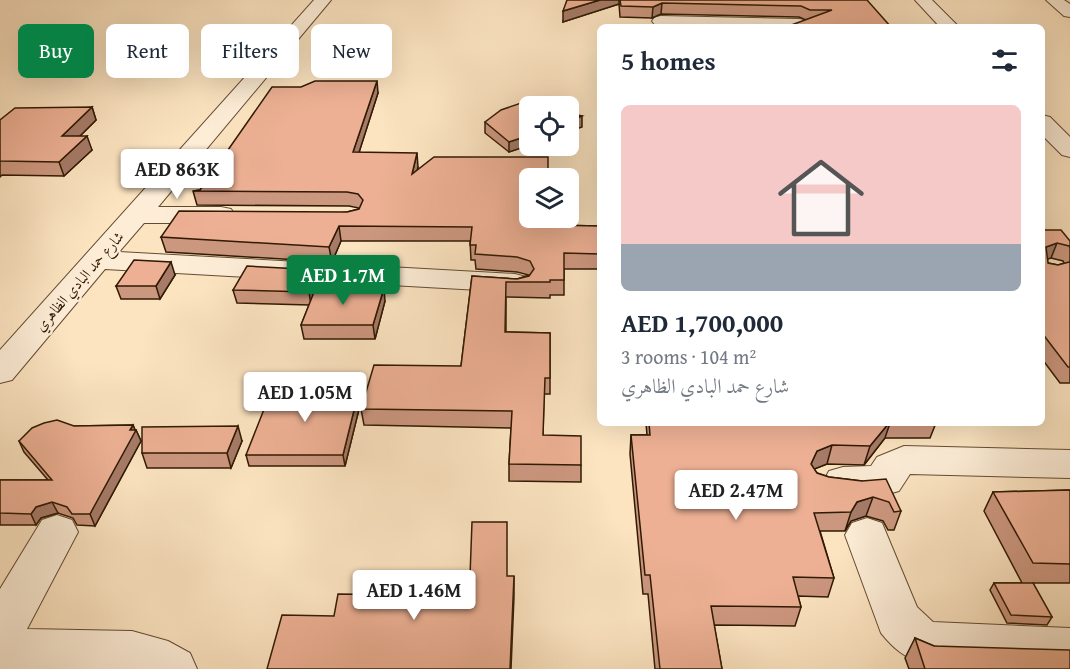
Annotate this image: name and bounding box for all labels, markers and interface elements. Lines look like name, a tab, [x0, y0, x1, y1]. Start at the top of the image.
chip: Buy	[18, 24, 94, 78]
chip: Rent	[106, 24, 189, 78]
chip: Filters	[201, 24, 299, 78]
chip: New	[311, 24, 392, 78]
text: 5 homes	[621, 41, 716, 80]
icon: filters	[988, 44, 1021, 77]
map controls	[519, 96, 579, 228]
button: locate	[519, 96, 579, 156]
icon: home	[767, 144, 875, 252]
pin: AED 863K	[115, 149, 239, 200]
text: AED 863K	[135, 154, 219, 183]
button: layers	[519, 168, 579, 228]
street label: شارع حمد البادي الظاهري	[30, 227, 131, 337]
pin: AED 1.7M	[281, 255, 405, 306]
text: AED 1.7M	[301, 260, 385, 289]
text: AED 1,700,000	[621, 303, 783, 342]
text: 3 rooms · 104 m²	[621, 342, 756, 371]
text: شارع حمد البادي الظاهري	[621, 371, 789, 400]
pin: AED 1.05M	[236, 372, 374, 423]
text: AED 1.05M	[258, 377, 352, 406]
pin: AED 2.47M	[667, 470, 805, 521]
text: AED 2.47M	[689, 475, 783, 504]
pin: AED 1.46M	[345, 570, 483, 621]
text: AED 1.46M	[367, 575, 461, 604]

